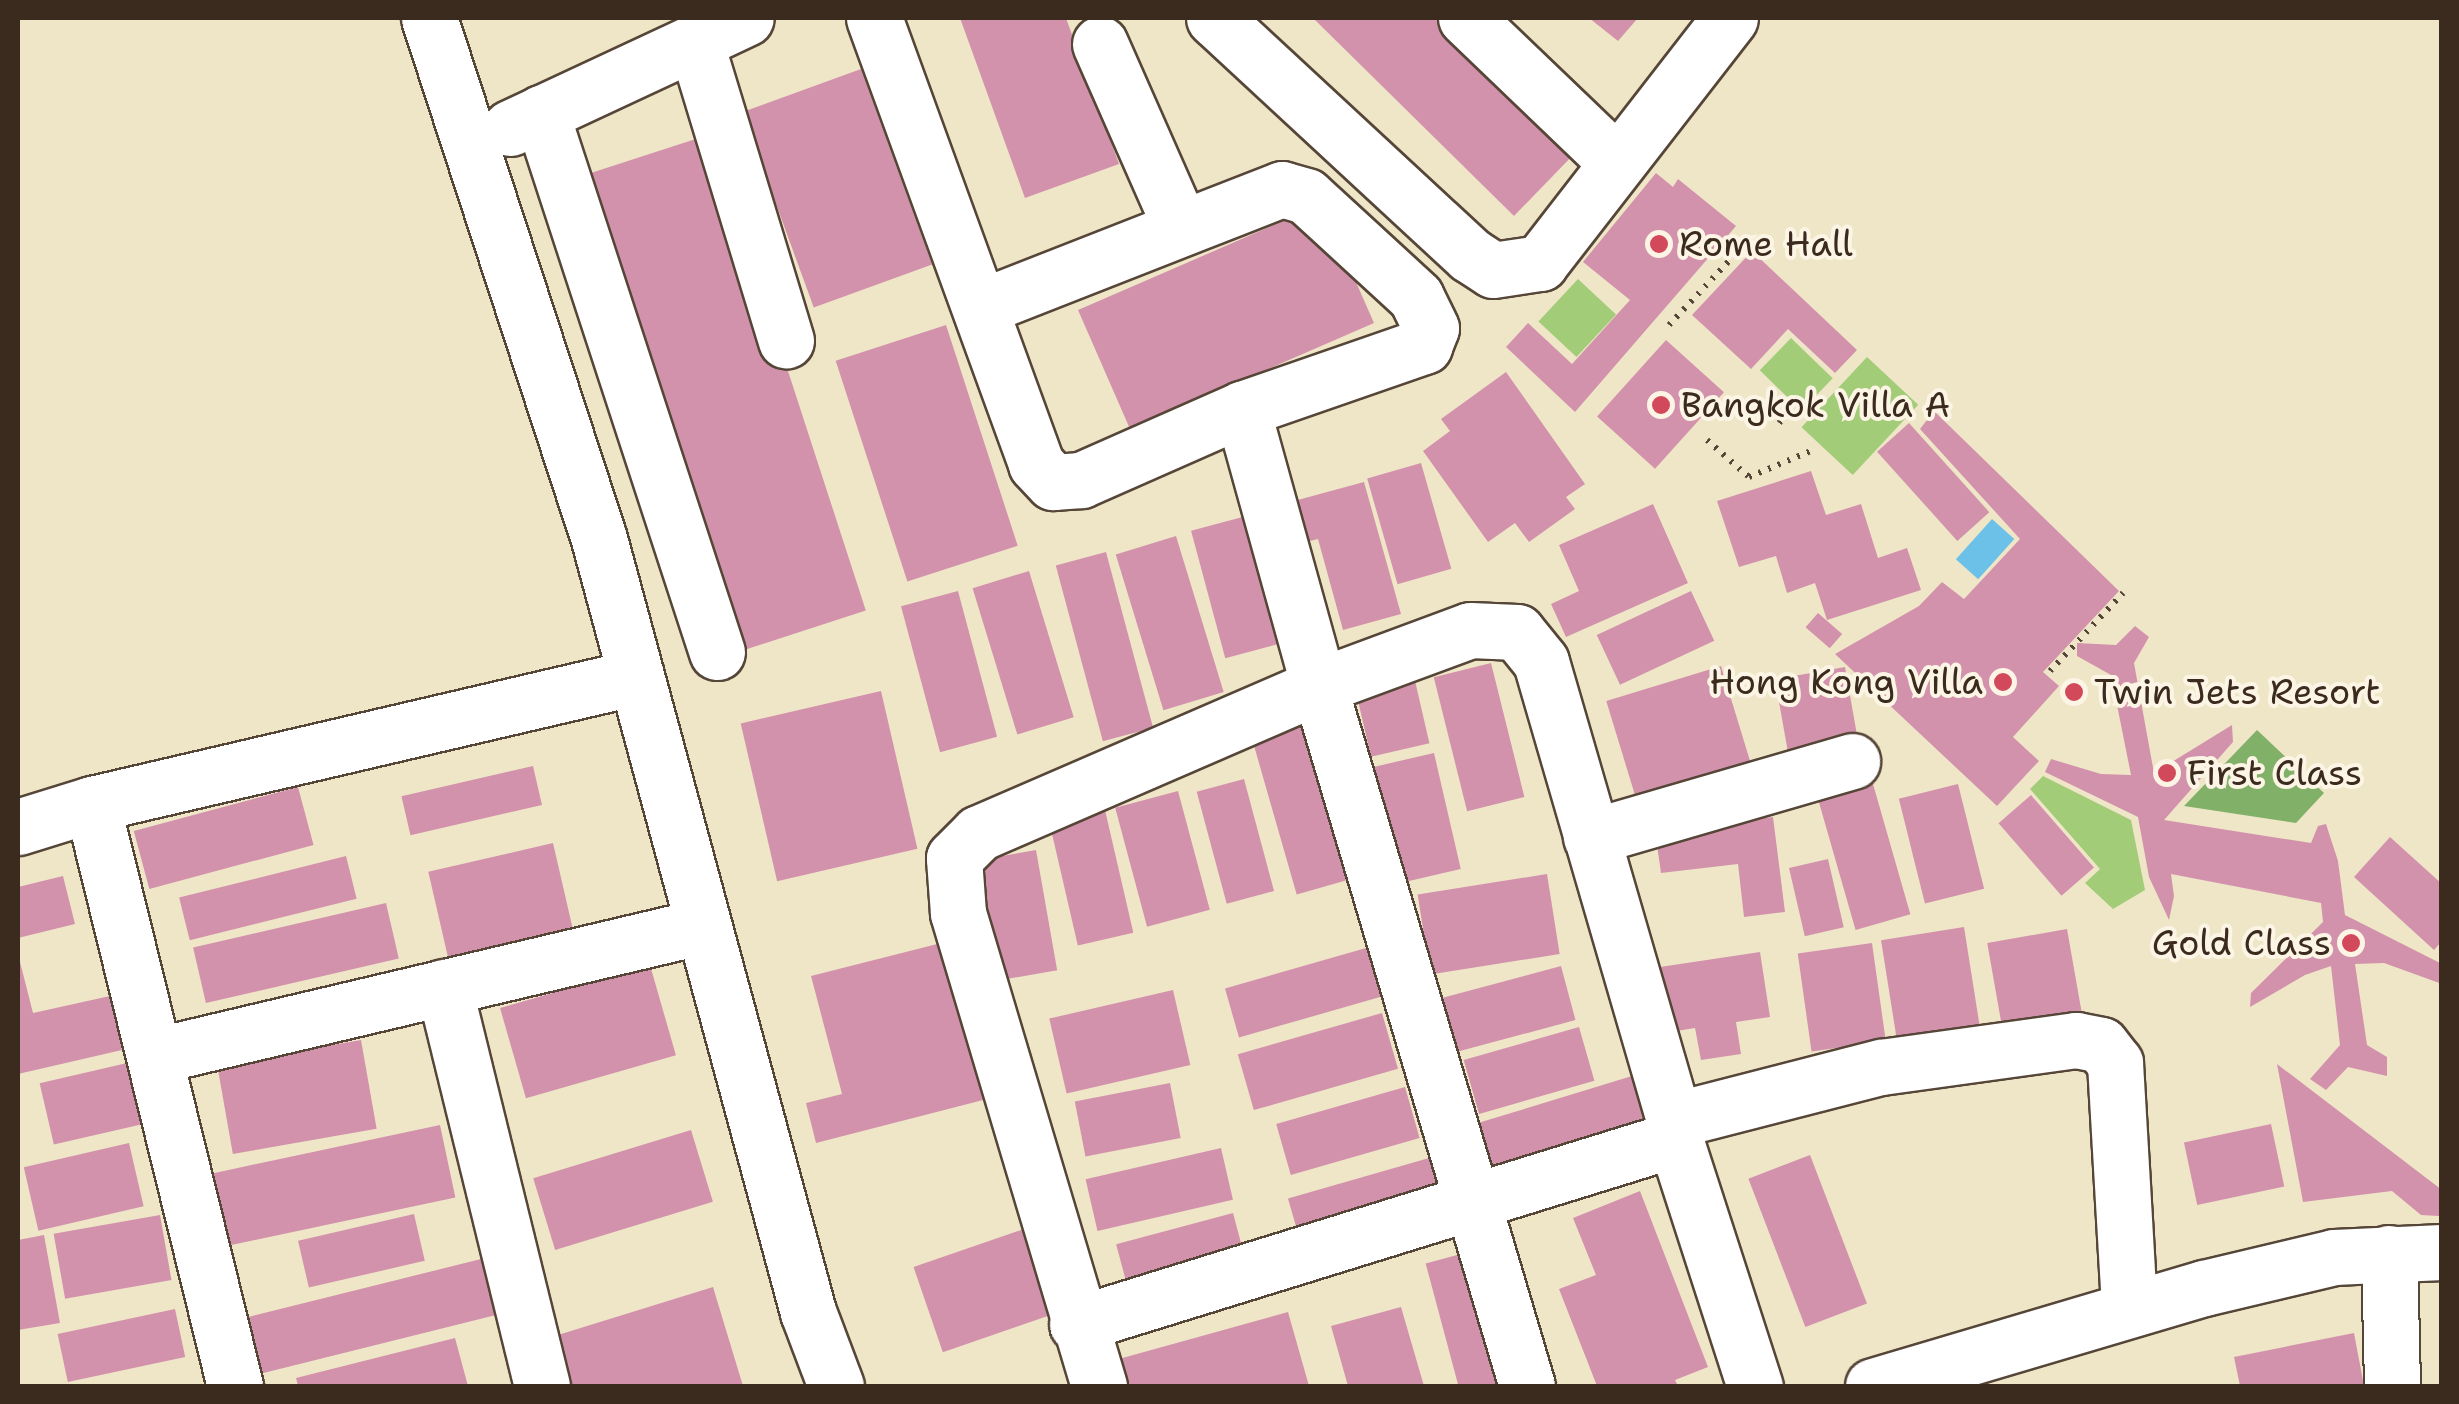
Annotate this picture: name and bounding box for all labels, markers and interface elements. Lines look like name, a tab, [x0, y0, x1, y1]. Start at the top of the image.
place label: Rome Hall	[1679, 223, 1853, 265]
marker: Rome Hall	[1648, 233, 1670, 255]
place label: Bangkok Villa A	[1681, 384, 1950, 426]
marker: Bangkok Villa A	[1650, 394, 1672, 416]
place label: Hong Kong Villa	[1709, 661, 1983, 703]
marker: Hong Kong Villa	[1992, 671, 2014, 693]
place label: Twin Jets Resort	[2094, 671, 2381, 713]
marker: Twin Jets Resort	[2063, 681, 2085, 703]
place label: First Class	[2187, 752, 2362, 794]
marker: First Class	[2156, 762, 2178, 784]
place label: Gold Class	[2152, 922, 2331, 964]
marker: Gold Class	[2340, 932, 2362, 954]

